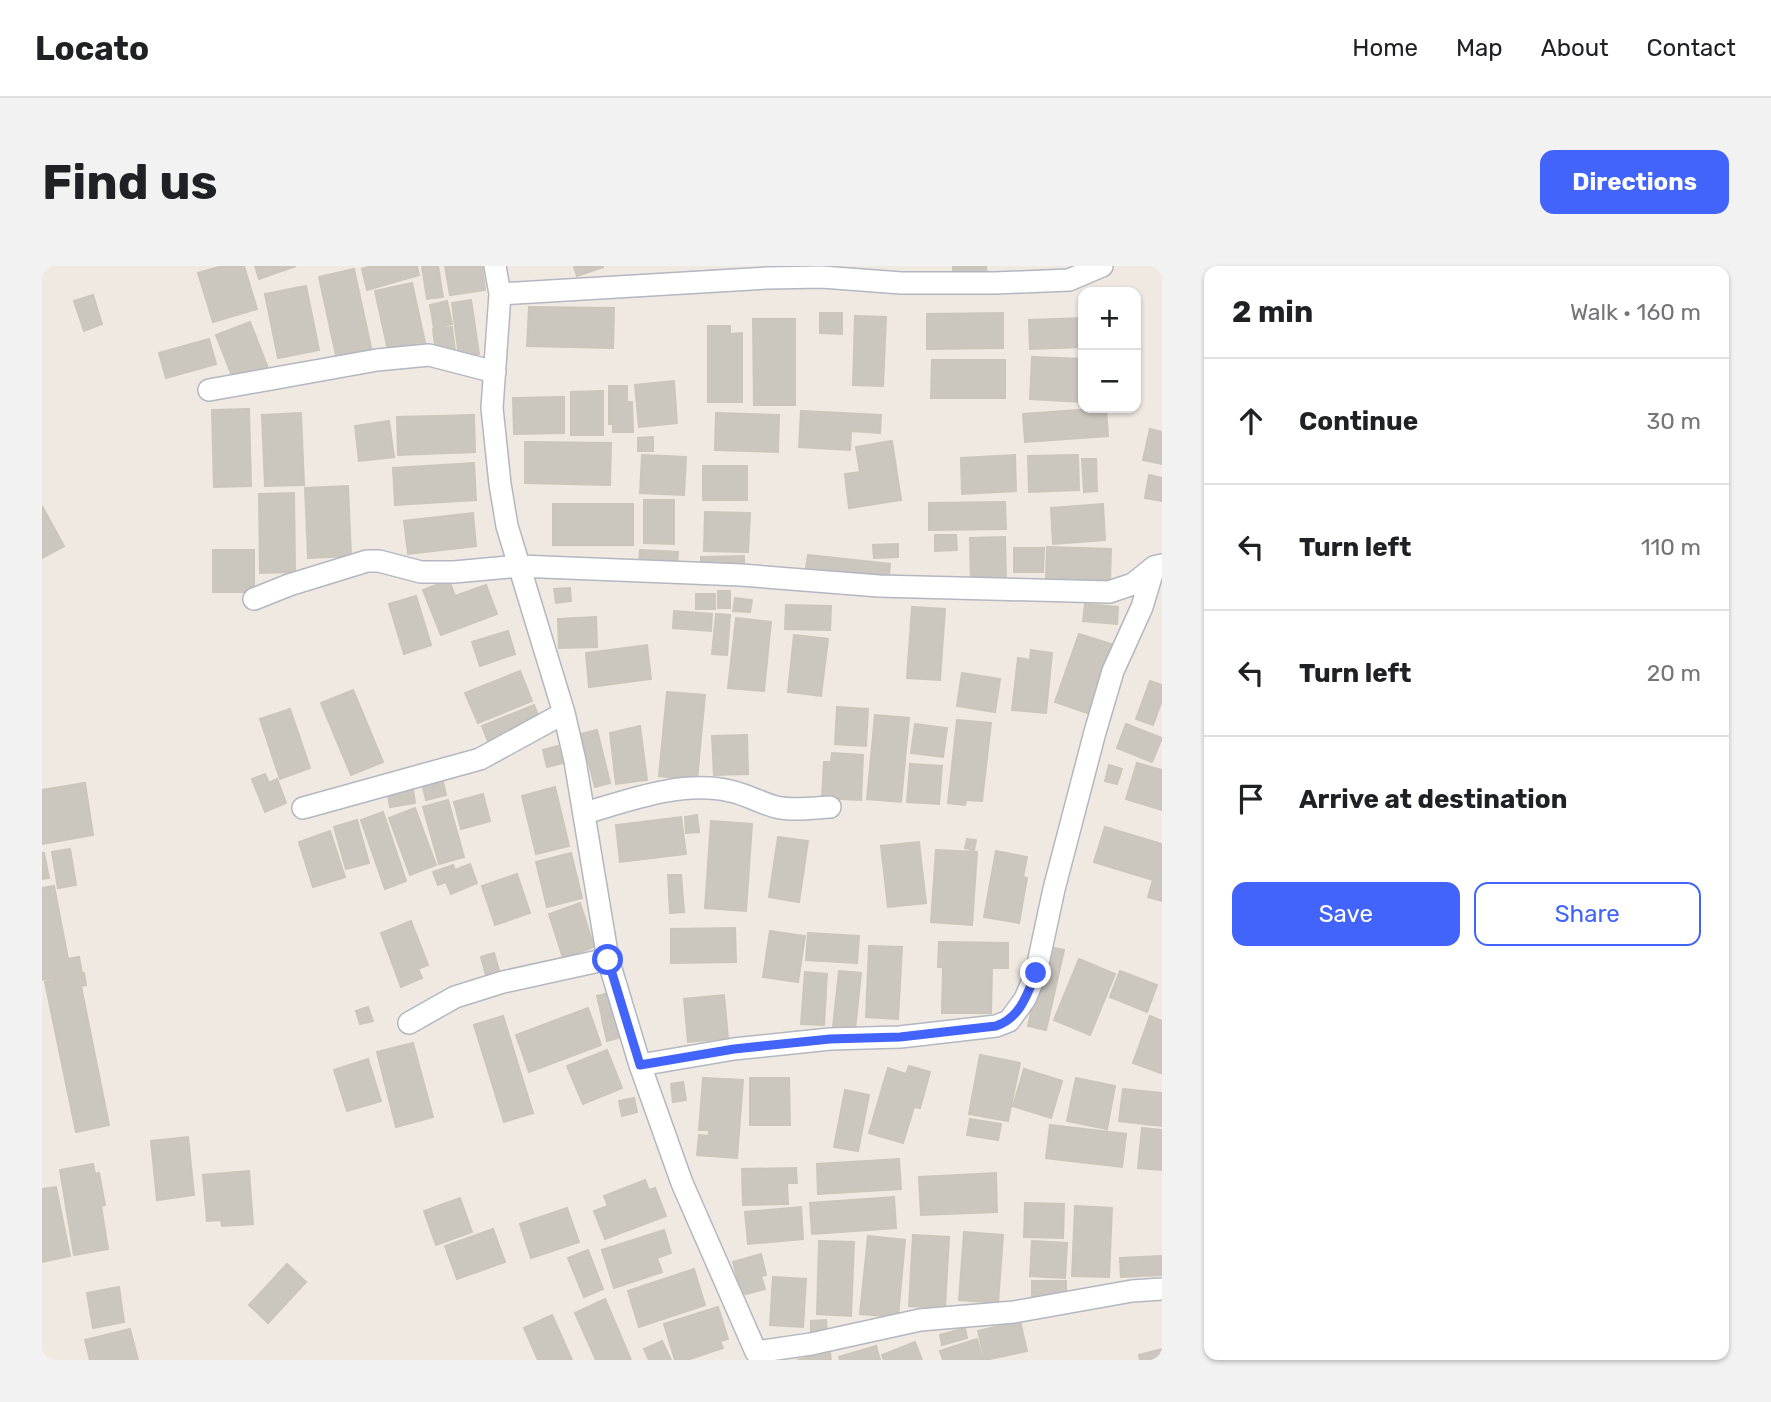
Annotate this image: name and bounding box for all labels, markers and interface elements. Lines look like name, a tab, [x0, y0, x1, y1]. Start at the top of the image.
text: Locato	[35, 29, 149, 68]
text: Home	[1352, 34, 1418, 62]
text: Map	[1456, 34, 1503, 62]
text: About	[1541, 34, 1609, 62]
text: Contact	[1647, 34, 1736, 62]
button: Directions	[1540, 150, 1729, 214]
text: Find us	[42, 153, 218, 211]
map controls	[1078, 287, 1141, 413]
button: +	[1078, 287, 1141, 350]
text: 2 min	[1232, 294, 1313, 330]
text: Walk · 160 m	[1570, 298, 1701, 326]
button: −	[1078, 350, 1141, 413]
icon: ahead	[1232, 402, 1270, 440]
text: Continue	[1299, 406, 1418, 437]
text: 30 m	[1646, 407, 1701, 435]
icon: left	[1232, 528, 1270, 566]
text: Turn left	[1299, 532, 1411, 563]
text: 110 m	[1641, 533, 1701, 561]
icon: left	[1232, 654, 1270, 692]
text: Turn left	[1299, 658, 1411, 689]
text: 20 m	[1647, 659, 1701, 687]
icon: arrive	[1232, 780, 1270, 818]
text: Arrive at destination	[1299, 784, 1567, 815]
button: Save	[1232, 882, 1460, 946]
button: Share	[1474, 882, 1701, 946]
route start	[592, 944, 623, 975]
route end	[1020, 957, 1051, 988]

